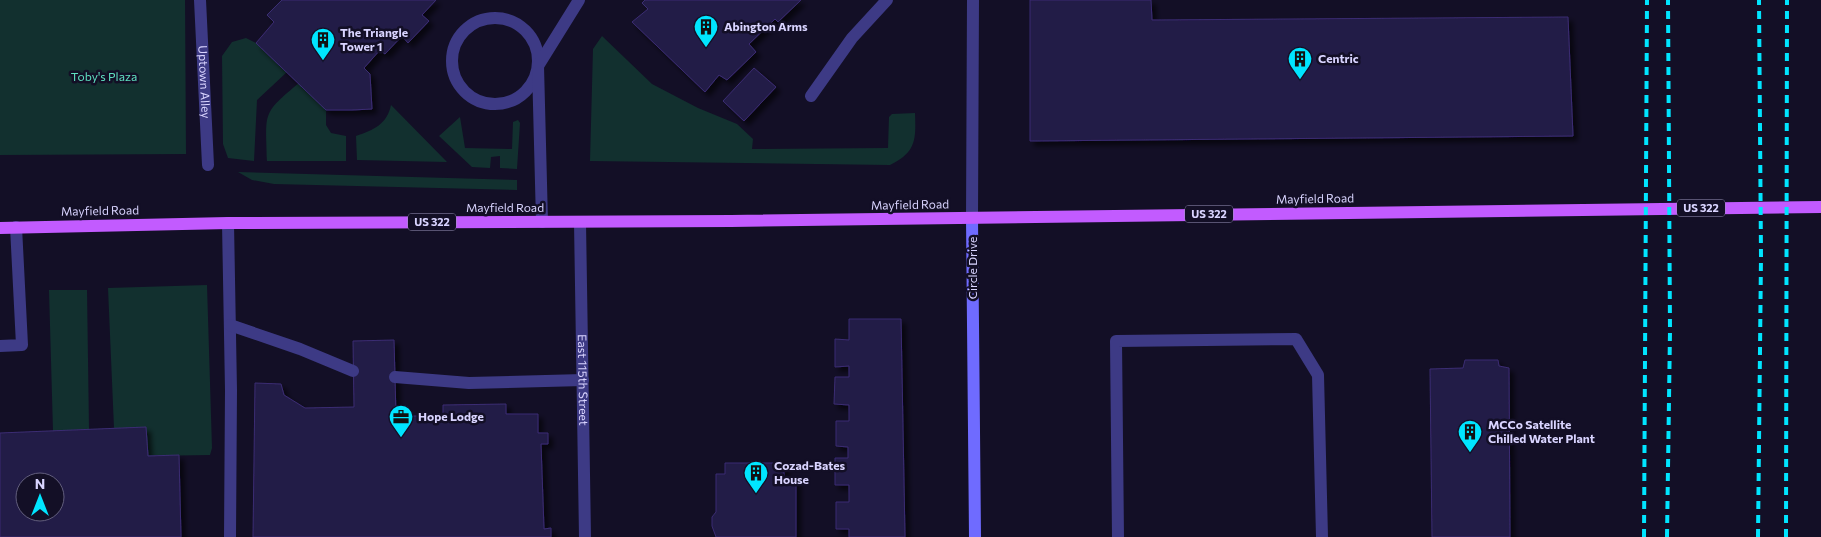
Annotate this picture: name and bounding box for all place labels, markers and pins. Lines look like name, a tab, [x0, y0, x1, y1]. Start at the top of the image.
building icon: Abington Arms	[693, 14, 719, 48]
place label: Abington Arms	[724, 19, 808, 33]
place label: The Triangle Tower 1	[340, 25, 408, 53]
building icon: The Triangle Tower 1	[310, 27, 336, 61]
building icon: Centric	[1287, 46, 1313, 80]
place label: Centric	[1318, 51, 1359, 65]
office icon: Hope Lodge	[388, 404, 414, 438]
place label: Hope Lodge	[418, 409, 484, 423]
place label: MCCo Satellite Chilled Water Plant	[1488, 417, 1595, 445]
building icon: MCCo Satellite Chilled Water Plant	[1457, 419, 1483, 453]
place label: Cozad-Bates House	[774, 458, 846, 486]
building icon: Cozad-Bates House	[743, 460, 769, 494]

